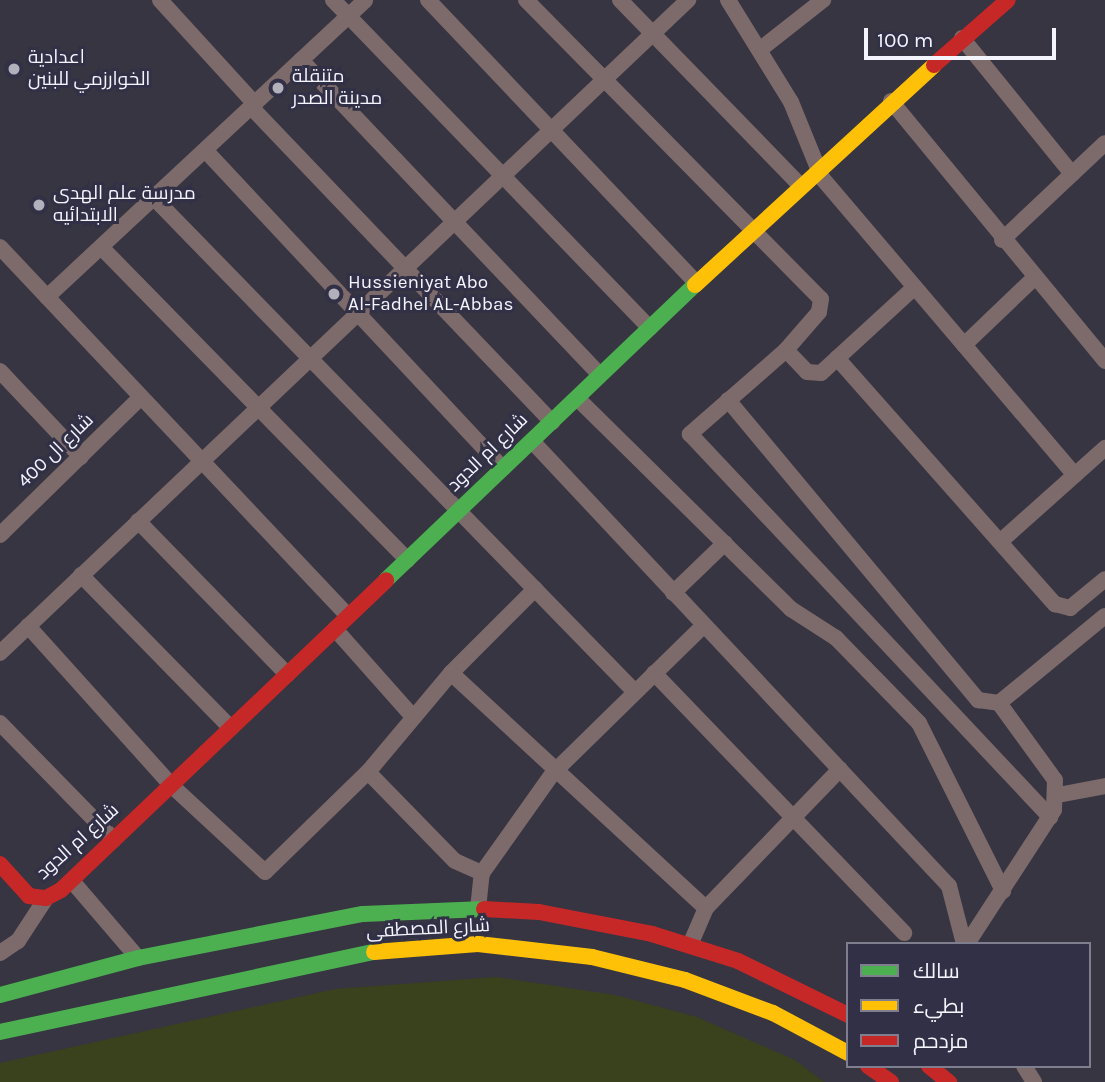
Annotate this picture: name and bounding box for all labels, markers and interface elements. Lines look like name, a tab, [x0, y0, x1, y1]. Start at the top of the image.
scale bar	[867, 14, 1060, 58]
text: 100 m	[877, 28, 934, 52]
place label: اعدادية الخوارزمي للبنين	[28, 47, 150, 91]
marker: اعدادية الخوارزمي للبنين	[6, 61, 22, 77]
place label: متنقلة مدينة الصدر	[292, 66, 382, 110]
marker: متنقلة مدينة الصدر	[270, 80, 286, 96]
place label: مدرسة علم الهدى الابتدائيه	[53, 183, 196, 227]
marker: مدرسة علم الهدى الابتدائيه	[31, 197, 47, 213]
place label: Hussieniyat Abo Al-Fadhel AL-Abbas	[348, 272, 513, 316]
marker: Hussieniyat Abo Al-Fadhel AL-Abbas	[326, 286, 342, 302]
street label: شارع ال 400	[13, 409, 99, 493]
street label: شارع ام الدود	[443, 409, 533, 497]
street label: شارع ام الدود	[32, 799, 124, 885]
street label: شارع المصطفى	[366, 914, 490, 944]
legend	[846, 942, 1091, 1068]
text: سالك	[913, 959, 960, 983]
text: بطيء	[913, 994, 964, 1018]
text: مزدحم	[913, 1029, 968, 1053]

